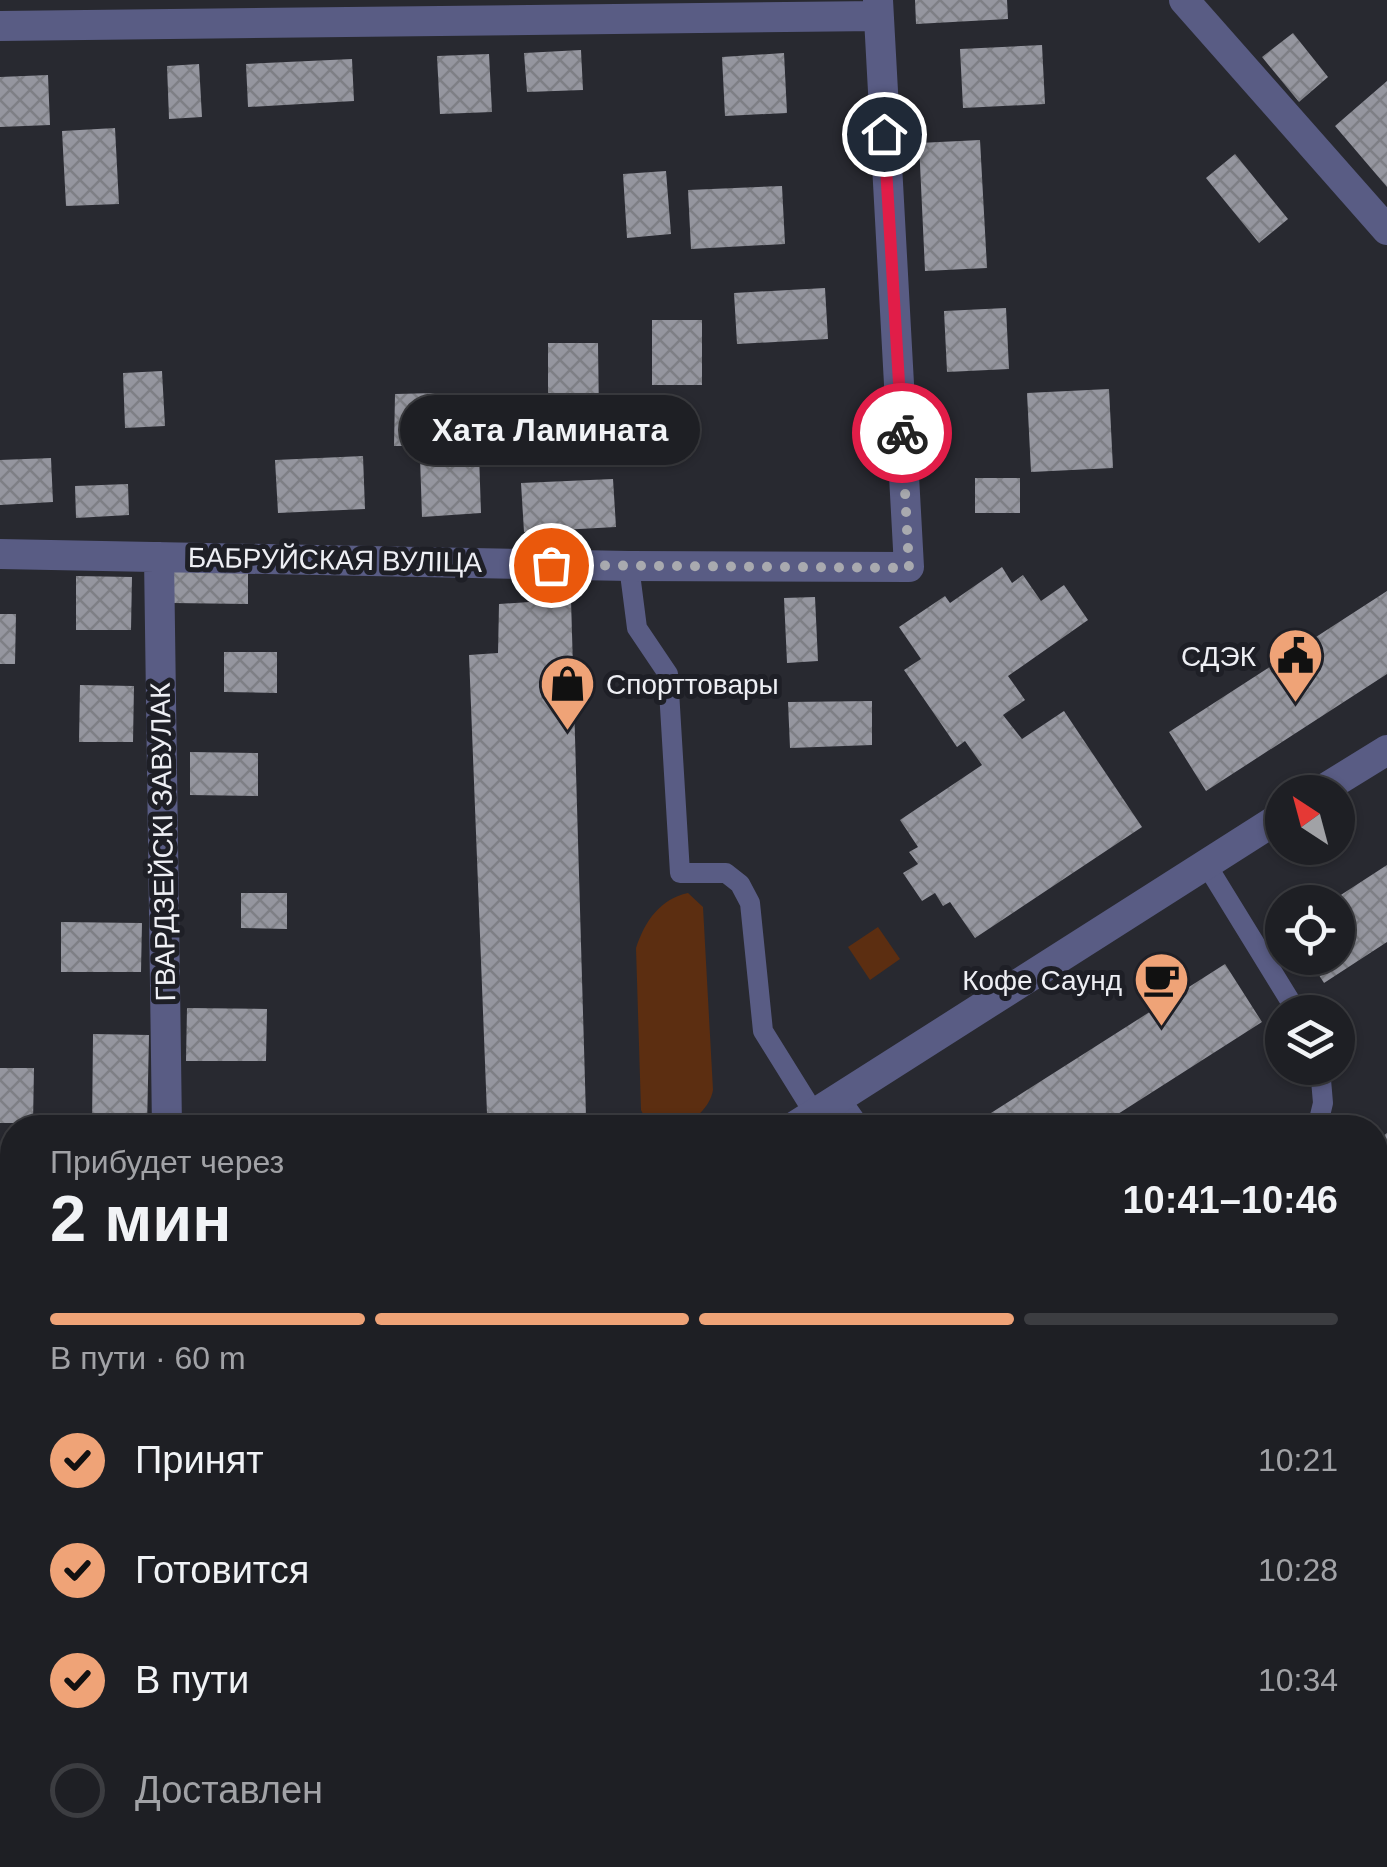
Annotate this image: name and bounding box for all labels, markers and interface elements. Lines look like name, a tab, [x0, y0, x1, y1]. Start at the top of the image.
pin	[842, 92, 927, 177]
icon: home	[857, 107, 912, 162]
courier	[852, 383, 952, 483]
callout: Хата Ламината	[401, 395, 701, 465]
icon: bike	[875, 406, 930, 461]
text: Хата Ламината	[432, 412, 668, 448]
pin	[509, 523, 594, 608]
icon: bag	[524, 538, 579, 593]
street label: БАБРУЙСКАЯ ВУЛІЦА	[188, 542, 483, 578]
public building icon: СДЭК	[1265, 626, 1325, 705]
place label: СДЭК	[1181, 641, 1257, 672]
shop icon: Спорттовары	[537, 654, 597, 733]
place label: Спорттовары	[606, 669, 779, 700]
street label: ГВАРДЗЕЙСКІ ЗАВУЛАК	[145, 682, 181, 1002]
north arrow	[1265, 775, 1355, 865]
map controls	[1265, 775, 1355, 1085]
button: locate	[1265, 885, 1355, 975]
cafe icon: Кофе Саунд	[1131, 950, 1191, 1029]
place label: Кофе Саунд	[962, 965, 1122, 996]
button: layers	[1265, 995, 1355, 1085]
text: Прибудет через	[50, 1144, 284, 1180]
text: 10:41–10:46	[1122, 1179, 1338, 1221]
text: 2 мин	[50, 1182, 232, 1255]
text: В пути · 60 m	[50, 1340, 246, 1376]
icon: check	[50, 1433, 105, 1488]
text: Принят	[135, 1439, 264, 1481]
text: 10:21	[1258, 1442, 1338, 1478]
icon: check	[50, 1543, 105, 1598]
text: Готовится	[135, 1549, 309, 1591]
text: 10:28	[1258, 1552, 1338, 1588]
icon: check	[50, 1653, 105, 1708]
text: В пути	[135, 1659, 249, 1701]
text: 10:34	[1258, 1662, 1338, 1698]
text: Доставлен	[135, 1769, 323, 1811]

